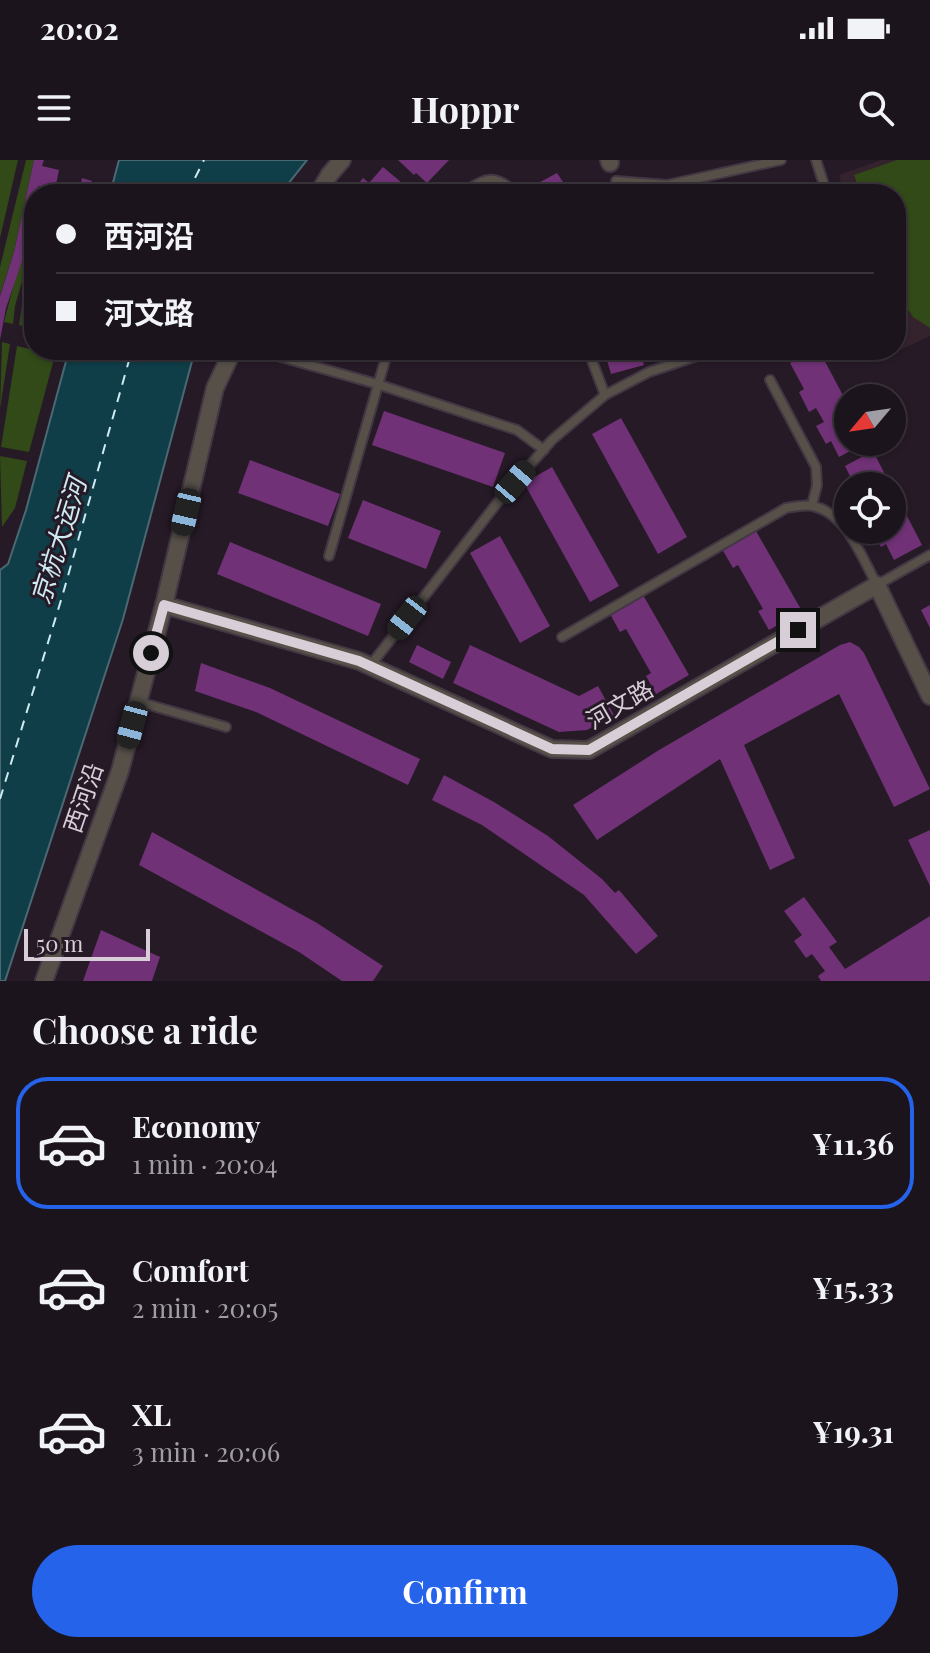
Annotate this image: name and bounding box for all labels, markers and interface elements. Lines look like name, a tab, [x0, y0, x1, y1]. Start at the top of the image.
text: 20:02	[40, 8, 119, 48]
text: Hoppr	[411, 84, 519, 132]
icon: menu	[32, 86, 76, 130]
icon: search	[854, 86, 898, 130]
text: 西河沿	[104, 215, 194, 255]
text: 河文路	[104, 292, 194, 332]
north arrow	[834, 384, 906, 456]
map controls	[834, 384, 906, 544]
car	[490, 456, 540, 508]
water label: 京杭大运河	[22, 469, 95, 608]
button: locate	[834, 472, 906, 544]
car	[169, 486, 203, 538]
car	[383, 592, 431, 644]
route end	[780, 612, 816, 648]
route start	[133, 635, 169, 671]
street label: 河文路	[580, 671, 658, 735]
car	[114, 699, 150, 751]
street label: 西河沿	[55, 758, 109, 837]
scale bar	[24, 925, 150, 961]
text: 50 m	[36, 928, 83, 958]
text: Choose a ride	[32, 1005, 258, 1053]
text: Economy	[132, 1106, 261, 1146]
icon: car	[36, 1107, 108, 1179]
text: ¥11.36	[812, 1123, 894, 1163]
text: 1 min · 20:04	[132, 1146, 278, 1181]
text: Comfort	[132, 1250, 249, 1290]
icon: car	[36, 1251, 108, 1323]
text: ¥15.33	[812, 1267, 894, 1307]
text: 2 min · 20:05	[132, 1290, 278, 1325]
text: XL	[132, 1394, 171, 1434]
icon: car	[36, 1395, 108, 1467]
text: ¥19.31	[812, 1411, 894, 1451]
text: 3 min · 20:06	[132, 1434, 280, 1469]
button: Confirm	[32, 1545, 898, 1637]

